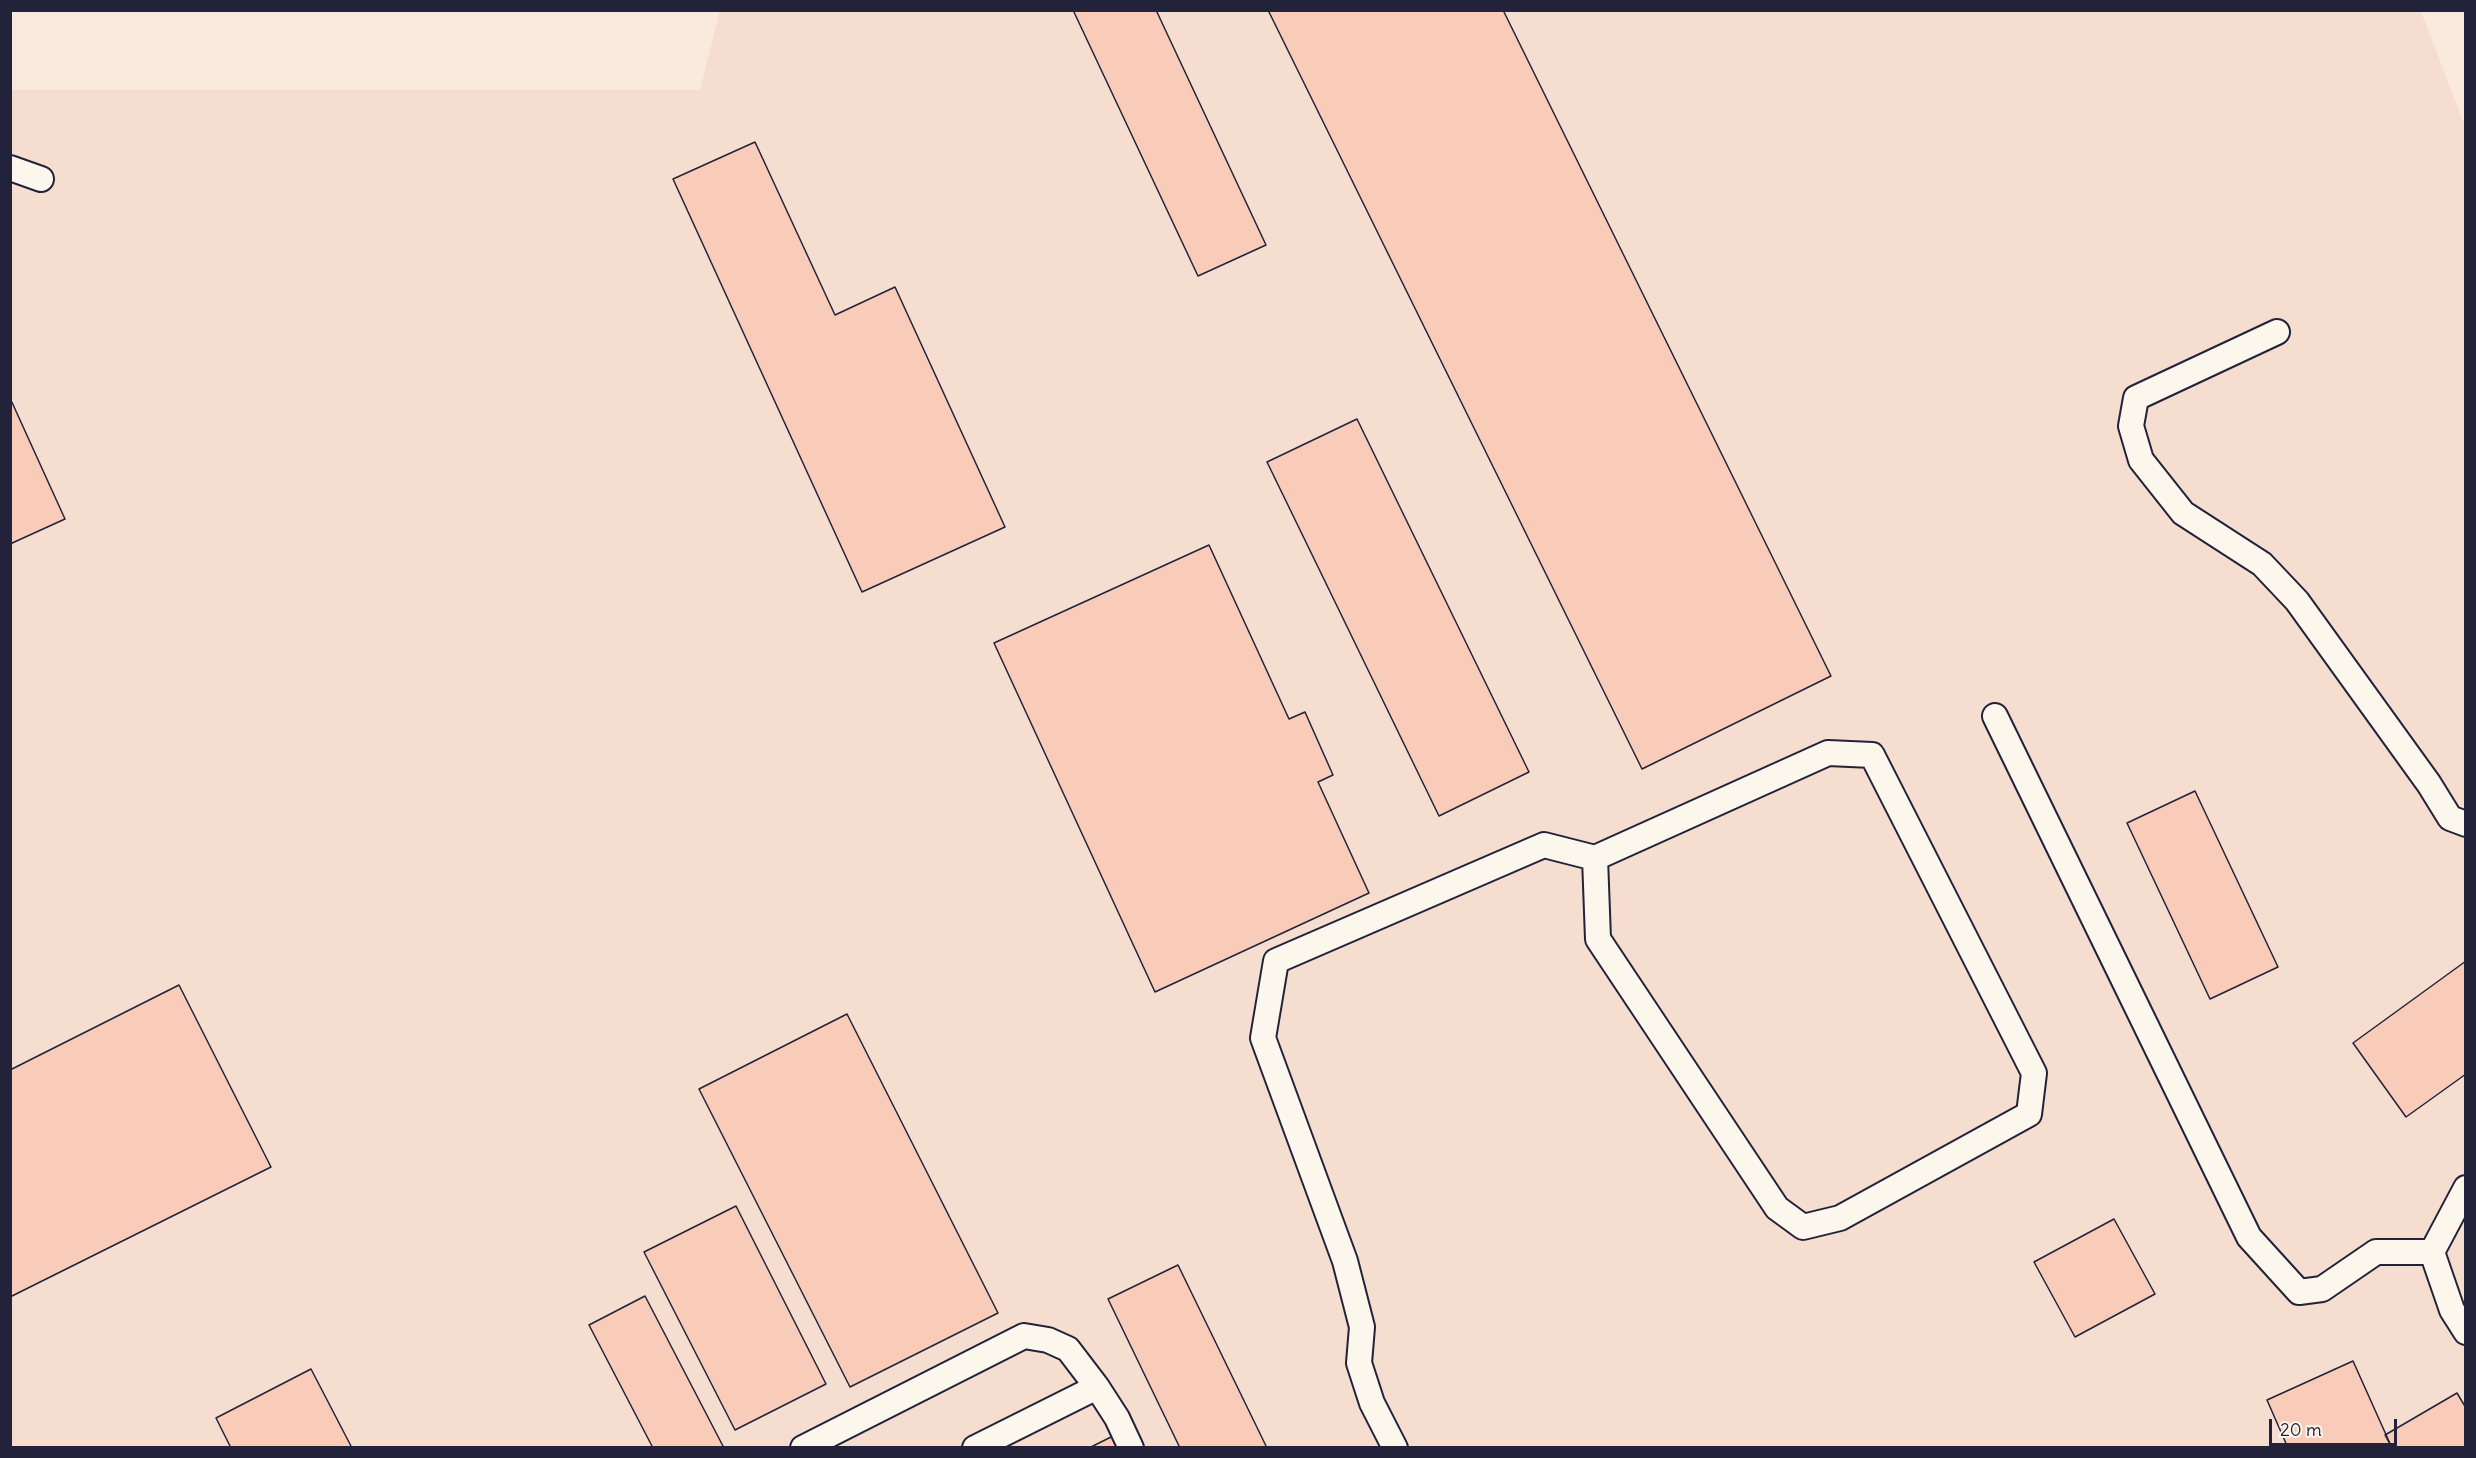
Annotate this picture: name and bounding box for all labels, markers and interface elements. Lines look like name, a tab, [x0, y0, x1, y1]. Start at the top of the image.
scale bar	[2272, 1407, 2400, 1445]
text: 20 m	[2280, 1418, 2322, 1441]

